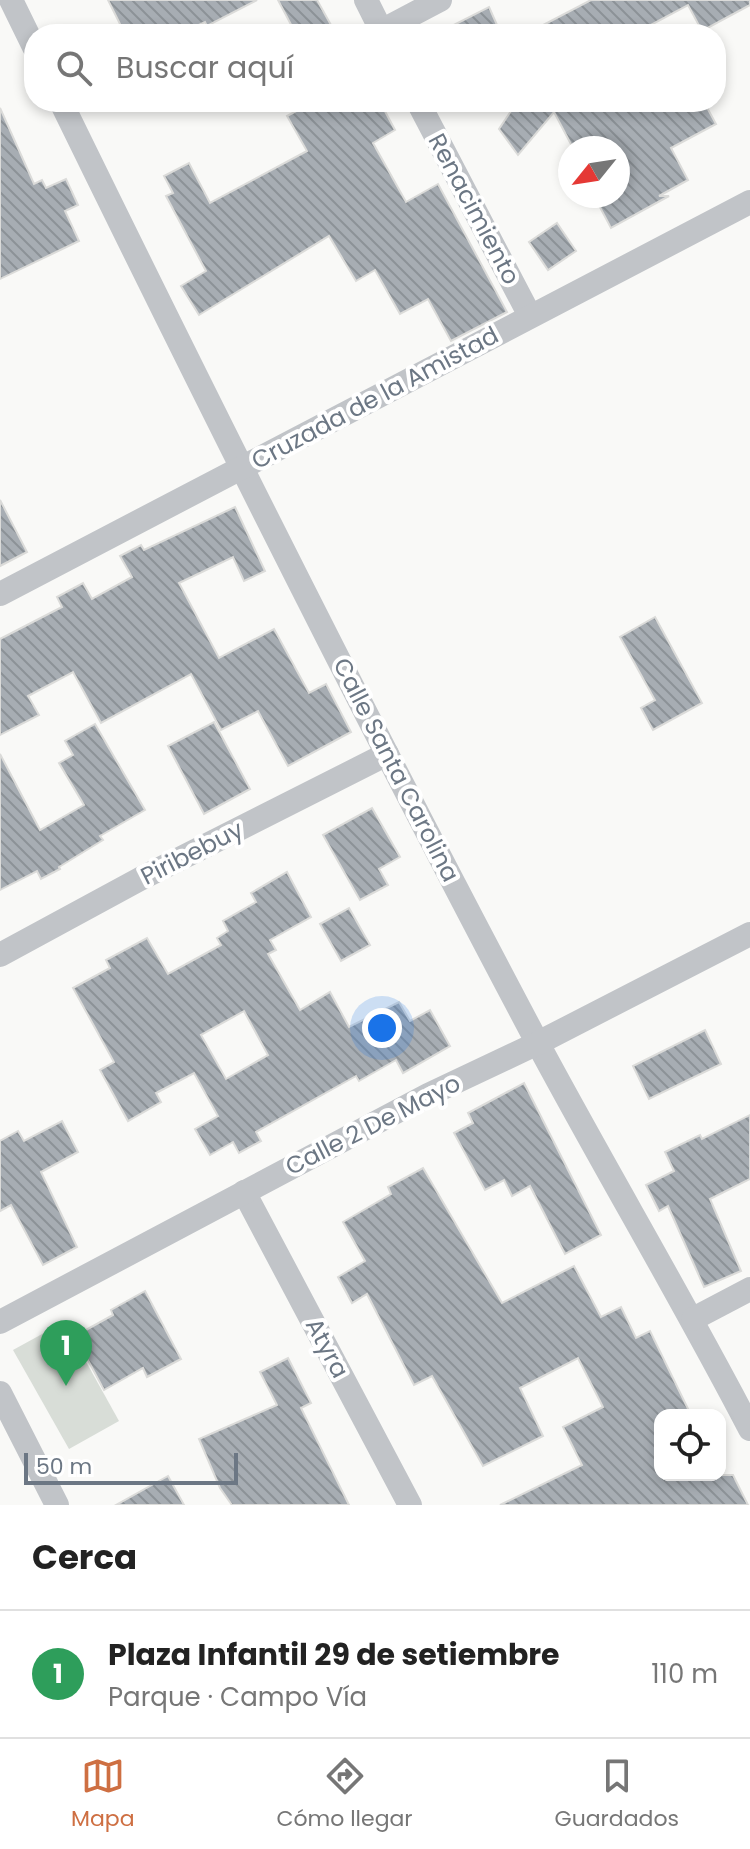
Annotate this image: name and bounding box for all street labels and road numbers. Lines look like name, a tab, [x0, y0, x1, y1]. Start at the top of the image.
street label: Renacimiento	[421, 128, 528, 290]
street label: Cruzada de la Amistad	[245, 318, 504, 477]
street label: Calle Santa Carolina	[326, 652, 467, 887]
street label: Piribebuy	[135, 812, 249, 892]
street label: Calle 2 De Mayo	[280, 1066, 466, 1183]
street label: Atyra	[298, 1312, 357, 1384]

